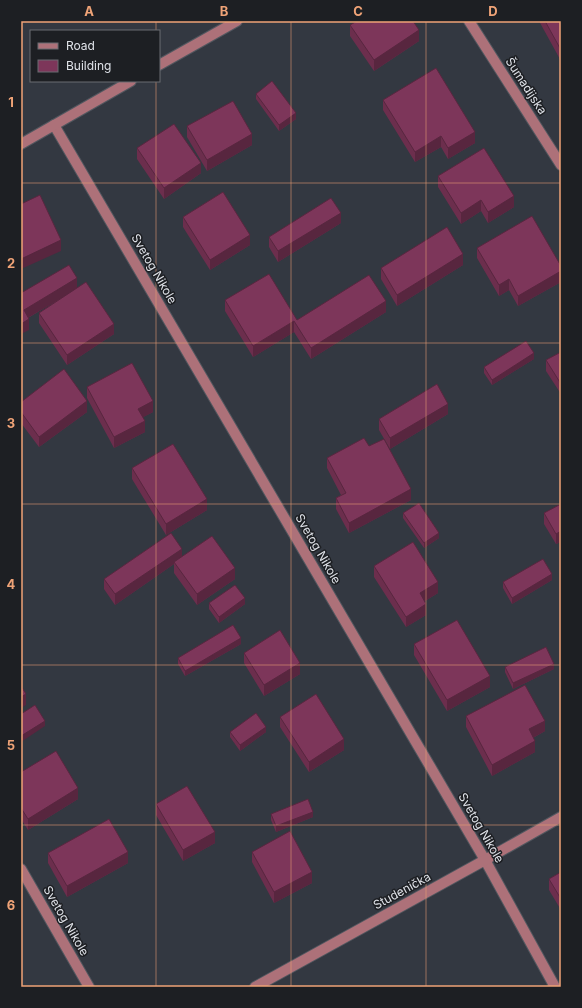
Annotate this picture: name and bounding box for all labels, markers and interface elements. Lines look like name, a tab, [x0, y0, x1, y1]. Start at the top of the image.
text: A	[84, 3, 94, 19]
text: B	[220, 3, 229, 19]
text: C	[353, 3, 363, 19]
text: D	[488, 3, 498, 19]
legend	[30, 30, 160, 82]
text: Road	[66, 38, 95, 53]
street label: Šumadijska	[502, 54, 550, 117]
text: Building	[66, 58, 111, 73]
text: 1	[8, 94, 14, 110]
street label: Svetog Nikole	[128, 231, 181, 306]
text: 2	[7, 255, 15, 271]
text: 3	[7, 415, 15, 431]
street label: Svetog Nikole	[292, 511, 345, 586]
text: 4	[7, 576, 16, 592]
text: 5	[7, 737, 15, 753]
street label: Svetog Nikole	[455, 790, 508, 865]
street label: Studenička	[370, 869, 433, 912]
street label: Svetog Nikole	[40, 883, 93, 958]
text: 6	[7, 897, 15, 913]

